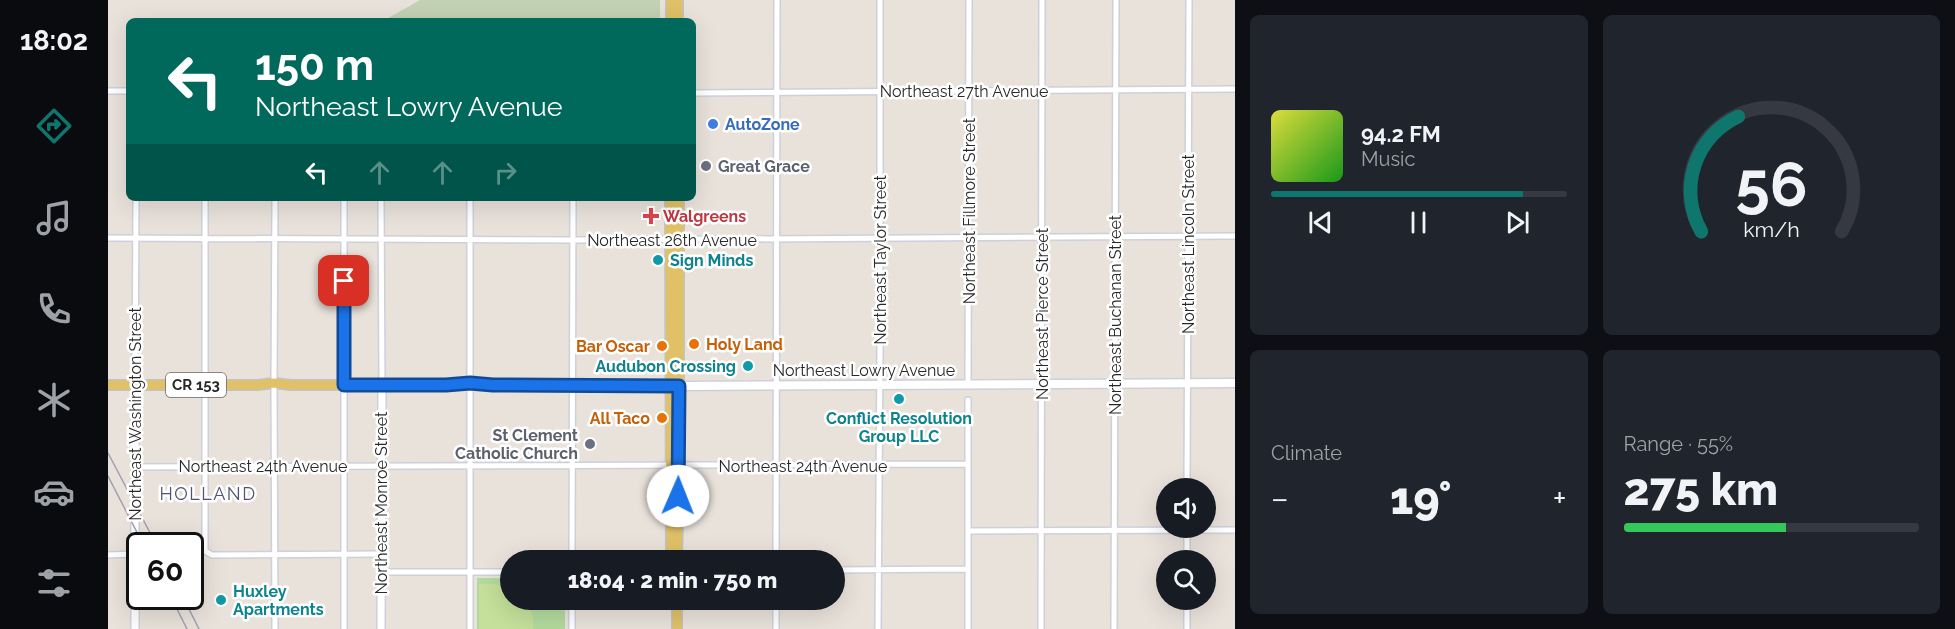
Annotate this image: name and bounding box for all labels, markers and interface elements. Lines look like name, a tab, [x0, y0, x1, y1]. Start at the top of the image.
text: 18:02	[20, 25, 88, 56]
text: 150 m	[255, 41, 374, 90]
icon: left	[156, 42, 234, 120]
street label: Northeast 27th Avenue	[880, 82, 1048, 101]
text: Northeast Lowry Avenue	[255, 91, 563, 122]
icon: directions	[33, 105, 75, 147]
place label: AutoZone	[725, 115, 800, 134]
marker: AutoZone	[706, 117, 720, 131]
street label: Northeast Fillmore Street	[960, 117, 979, 304]
text: 94.2 FM	[1361, 121, 1441, 147]
text: Music	[1361, 147, 1415, 171]
text: 56	[1735, 147, 1807, 221]
street label: Northeast Lincoln Street	[1179, 153, 1198, 334]
icon: left	[300, 156, 333, 189]
icon: ahead	[363, 156, 396, 189]
icon: ahead	[426, 156, 459, 189]
icon: right	[489, 156, 522, 189]
place label: Great Grace	[718, 157, 810, 176]
marker: Great Grace	[699, 159, 713, 173]
street label: Northeast Taylor Street	[871, 175, 890, 345]
icon: music	[33, 197, 75, 239]
icon: previous	[1304, 206, 1337, 239]
icon: pause	[1402, 206, 1435, 239]
icon: next	[1501, 206, 1534, 239]
place label: Walgreens	[663, 207, 746, 226]
marker: Walgreens	[644, 209, 658, 223]
street label: Northeast Buchanan Street	[1106, 214, 1125, 415]
text: km/h	[1743, 217, 1800, 242]
street label: Northeast Pierce Street	[1033, 227, 1052, 400]
street label: Northeast 26th Avenue	[587, 231, 757, 250]
place label: Sign Minds	[670, 251, 753, 270]
marker: Sign Minds	[651, 253, 665, 267]
pin	[318, 255, 369, 306]
icon: arrive	[327, 264, 360, 297]
icon: phone	[33, 288, 75, 330]
street label: Northeast Washington Street	[126, 307, 145, 521]
place label: Holy Land	[706, 335, 783, 354]
place label: Bar Oscar	[576, 337, 650, 356]
marker: Holy Land	[687, 337, 701, 351]
marker: Bar Oscar	[655, 339, 669, 353]
place label: Audubon Crossing	[596, 357, 736, 376]
marker: Audubon Crossing	[741, 359, 755, 373]
street label: Northeast Lowry Avenue	[773, 361, 955, 380]
road number: CR 153	[166, 373, 226, 397]
icon: climate	[33, 379, 75, 421]
marker: Conflict Resolution Group LLC	[892, 392, 906, 406]
place label: All Taco	[590, 409, 650, 428]
place label: Conflict Resolution Group LLC	[826, 409, 972, 446]
street label: Northeast Monroe Street	[372, 411, 391, 594]
marker: All Taco	[655, 411, 669, 425]
place label: St Clement Catholic Church	[455, 426, 578, 463]
text: Range · 55%	[1624, 432, 1733, 456]
marker: St Clement Catholic Church	[583, 437, 597, 451]
text: Climate	[1271, 441, 1342, 465]
street label: Northeast 24th Avenue	[179, 457, 347, 476]
street label: Northeast 24th Avenue	[719, 457, 887, 476]
text: 275 km	[1624, 463, 1778, 516]
position arrow	[646, 464, 710, 528]
icon: car	[33, 471, 75, 513]
text: 19°	[1390, 472, 1452, 525]
map controls	[1156, 478, 1216, 610]
button: sound	[1156, 478, 1216, 538]
text: −	[1271, 479, 1289, 518]
text: +	[1553, 479, 1567, 518]
district label: HOLLAND	[159, 483, 257, 504]
speed limit sign: 60	[126, 532, 204, 610]
button: search	[1156, 550, 1216, 610]
icon: filters	[33, 562, 75, 604]
text: 18:04 · 2 min · 750 m	[568, 567, 777, 593]
place label: Huxley Apartments	[233, 582, 324, 619]
marker: Huxley Apartments	[214, 593, 228, 607]

